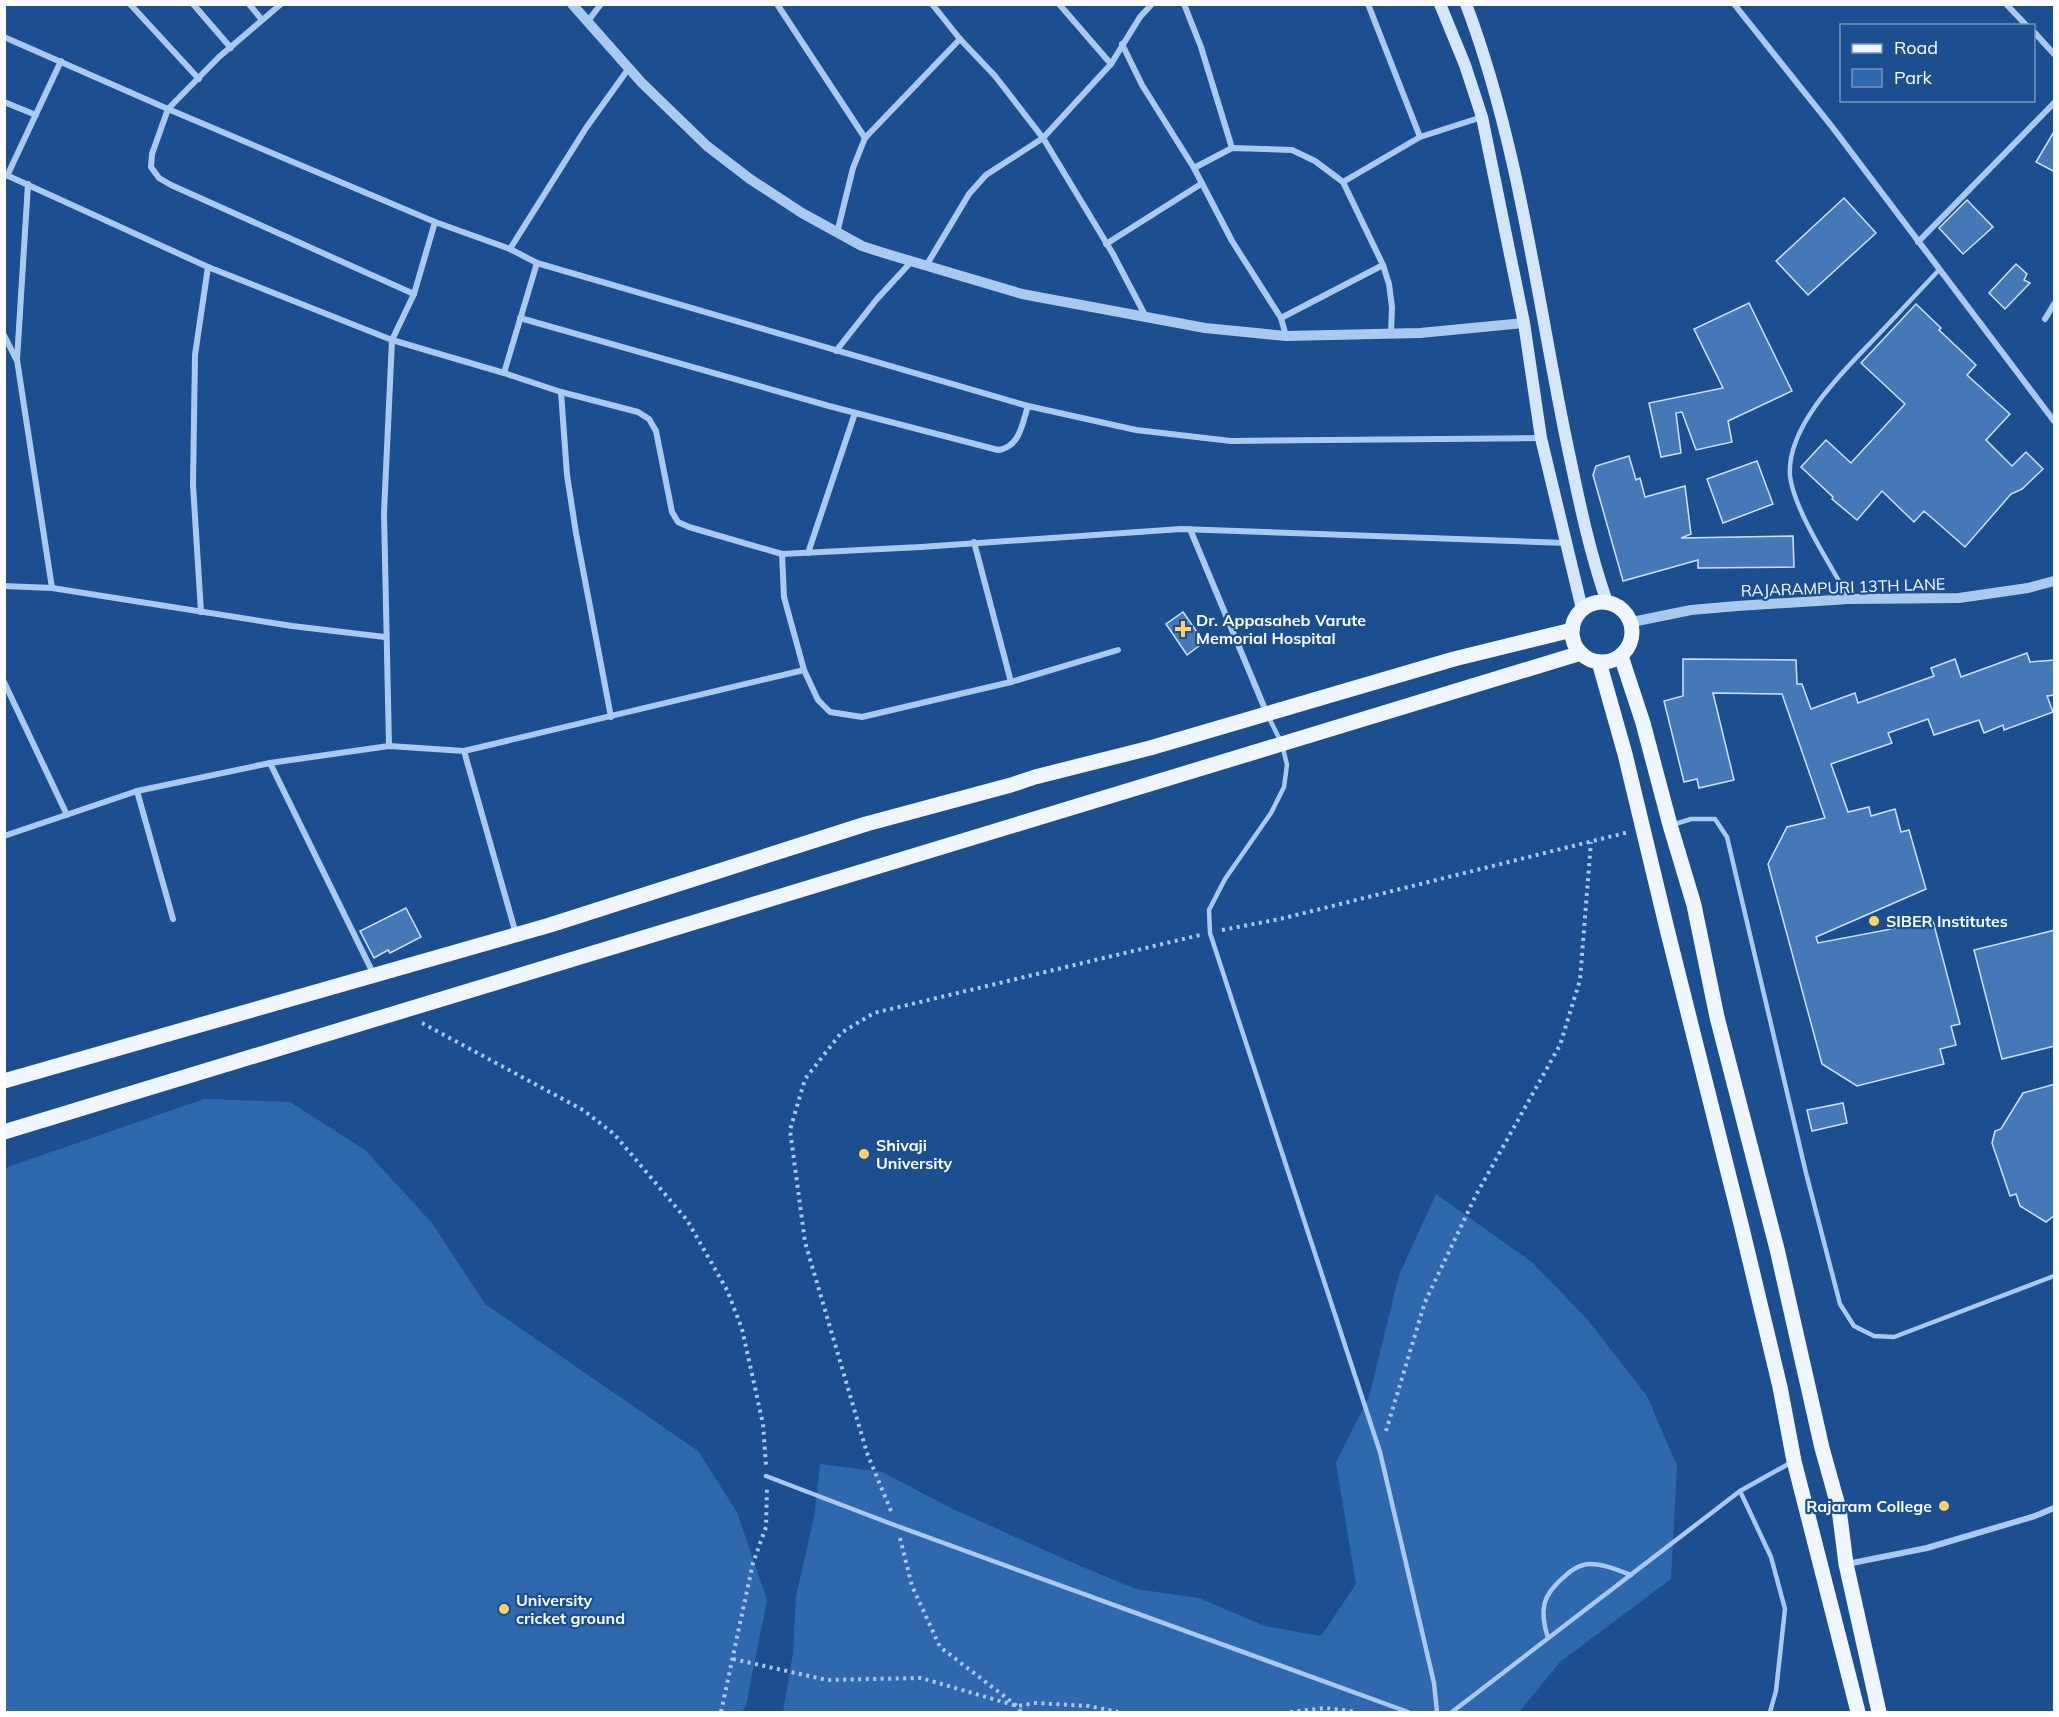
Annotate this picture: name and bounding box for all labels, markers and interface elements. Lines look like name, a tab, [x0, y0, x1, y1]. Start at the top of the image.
legend	[1840, 24, 2035, 102]
text: Road	[1894, 36, 1938, 59]
text: Park	[1894, 66, 1933, 89]
street label: RAJARAMPURI 13TH LANE	[1740, 573, 1946, 601]
place label: Dr. Appasaheb Varute Memorial Hospital	[1196, 610, 1366, 648]
marker: Dr. Appasaheb Varute Memorial Hospital	[1174, 620, 1192, 638]
place label: SIBER Institutes	[1886, 911, 2008, 931]
marker: SIBER Institutes	[1867, 914, 1881, 928]
place label: Shivaji University	[876, 1135, 953, 1173]
marker: Shivaji University	[857, 1147, 871, 1161]
place label: Rajaram College	[1806, 1496, 1932, 1516]
marker: Rajaram College	[1937, 1499, 1951, 1513]
place label: University cricket ground	[516, 1590, 625, 1628]
marker: University cricket ground	[497, 1602, 511, 1616]

